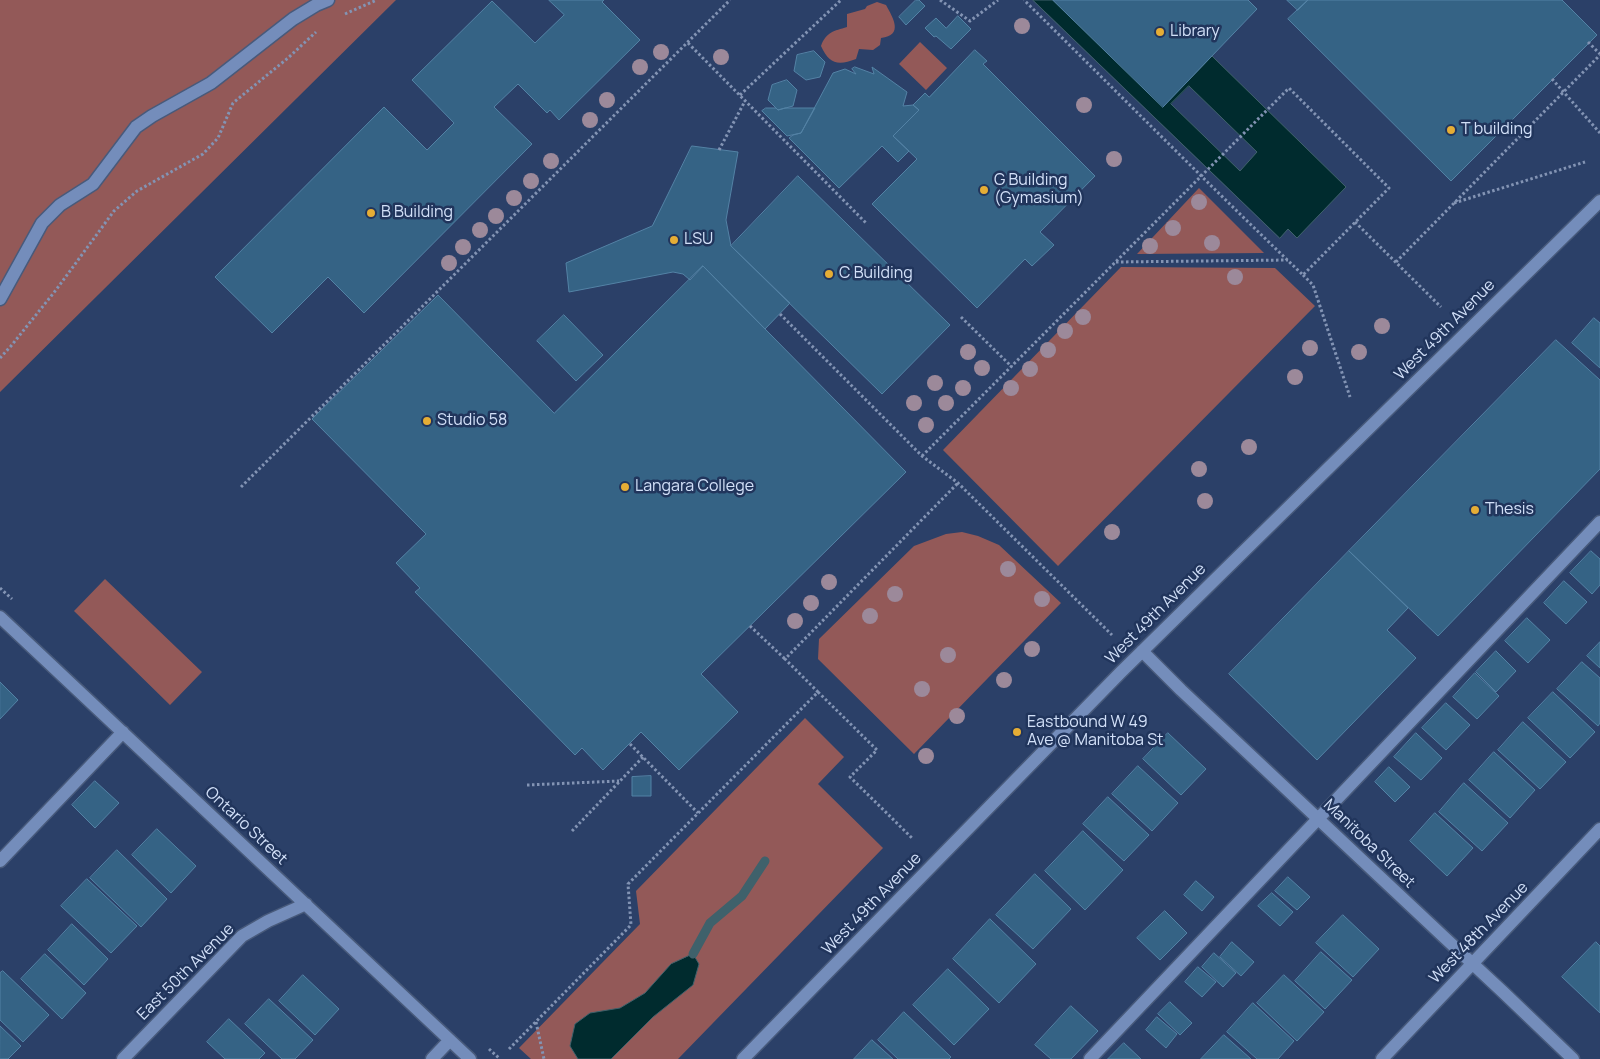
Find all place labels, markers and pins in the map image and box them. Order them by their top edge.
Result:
place label: Library [1170,22,1220,42]
marker: Library [1154,26,1166,38]
place label: T building [1461,120,1532,140]
marker: T building [1445,124,1457,136]
place label: G Building (Gymasium) [994,171,1084,209]
marker: G Building (Gymasium) [978,184,990,196]
place label: B Building [381,203,453,223]
marker: B Building [365,207,377,219]
place label: LSU [684,230,713,250]
marker: LSU [668,234,680,246]
place label: C Building [839,264,913,284]
marker: C Building [823,268,835,280]
place label: Studio 58 [437,411,507,431]
marker: Studio 58 [421,415,433,427]
place label: Langara College [635,477,754,497]
marker: Langara College [619,481,631,493]
place label: Thesis [1485,500,1534,520]
marker: Thesis [1469,504,1481,516]
place label: Eastbound W 49 Ave @ Manitoba St [1027,713,1163,751]
marker: Eastbound W 49 Ave @ Manitoba St [1011,726,1023,738]

